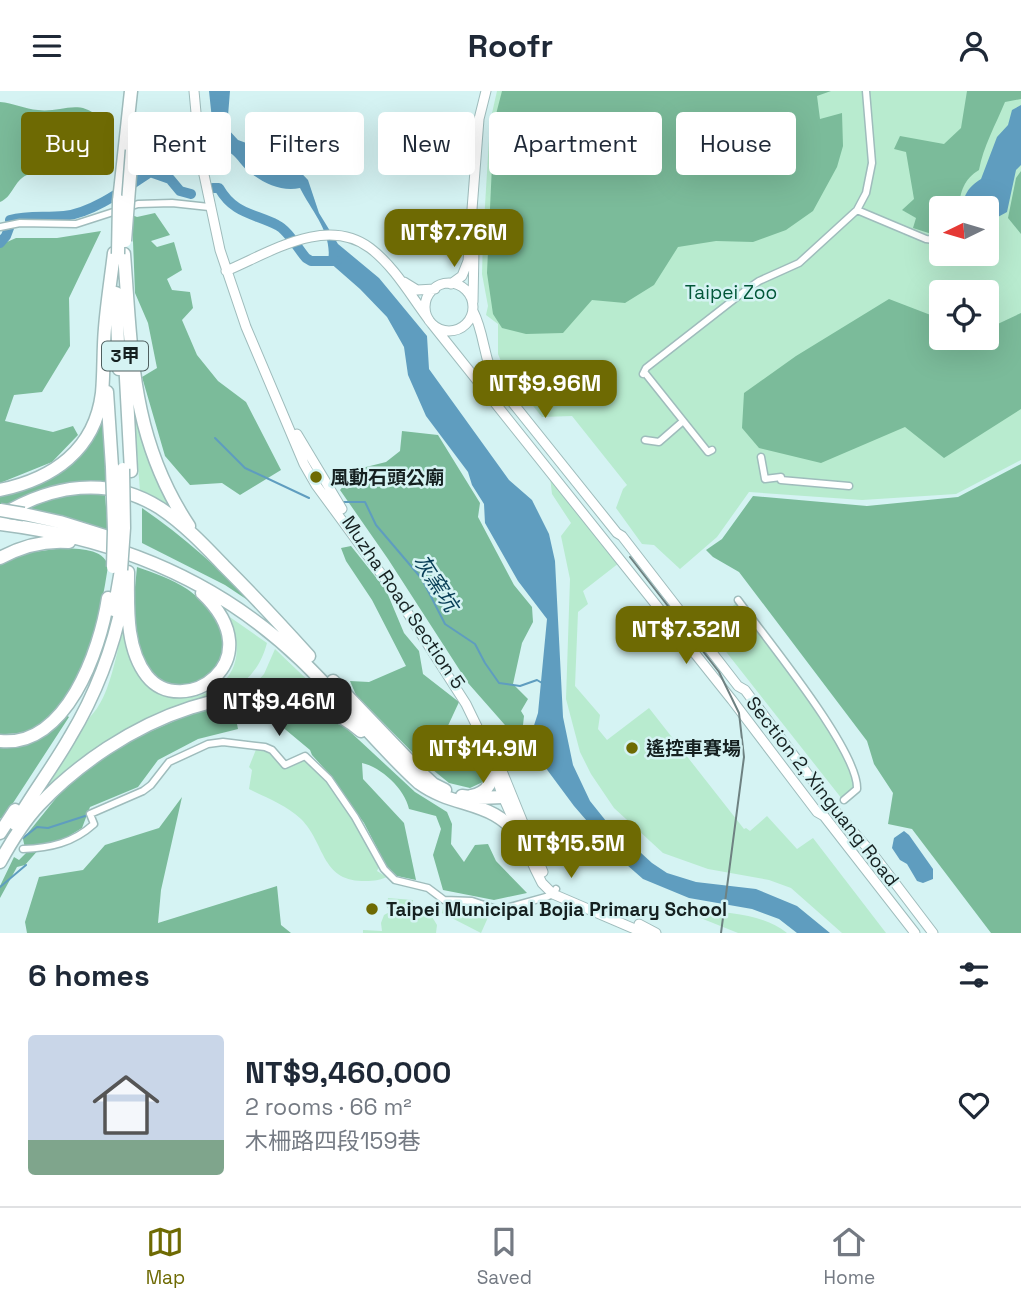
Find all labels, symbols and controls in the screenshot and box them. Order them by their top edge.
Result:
text: Roofr [468,26,553,66]
icon: menu [28,27,66,65]
icon: person [955,27,993,65]
chip: Buy [21,112,114,175]
chip: Rent [128,112,231,175]
chip: Filters [245,112,364,175]
chip: New [378,112,475,175]
chip: Apartment [489,112,662,175]
chip: House [676,112,796,175]
north arrow [929,196,999,266]
map controls [929,196,999,350]
pin: NT$7.76M [382,209,526,269]
text: NT$7.76M [400,217,508,247]
park label: Taipei Zoo [685,280,777,305]
button: locate [929,280,999,350]
road number: 3甲 [102,341,148,370]
pin: NT$9.96M [473,361,617,420]
text: NT$9.96M [489,368,601,398]
place label: 風動石頭公廟 [330,465,444,490]
marker: 風動石頭公廟 [308,469,324,485]
street label: Muzha Road Section 5 [336,511,471,694]
water label: 灰窯坑 [408,549,467,619]
pin: NT$7.32M [614,607,758,666]
text: NT$7.32M [632,614,740,644]
pin: NT$9.46M [207,679,351,738]
text: NT$9.46M [223,686,335,716]
street label: Section 2, Xinguang Road [741,691,905,891]
pin: NT$14.9M [411,725,555,785]
text: NT$14.9M [428,733,538,763]
place label: 遙控車賽場 [646,736,741,761]
marker: 遙控車賽場 [624,740,640,756]
pin: NT$15.5M [499,821,643,880]
text: NT$15.5M [517,828,625,858]
place label: Taipei Municipal Bojia Primary School [386,897,727,922]
marker: Taipei Municipal Bojia Primary School [364,901,380,917]
text: 6 homes [28,956,150,995]
icon: filters [955,956,993,994]
text: NT$9,460,000 [245,1053,451,1092]
icon: home [84,1063,168,1147]
icon: heart [955,1086,993,1124]
text: 2 rooms · 66 m² [245,1092,412,1122]
text: 木柵路四段159巷 [245,1126,420,1156]
tab: Map [146,1223,185,1290]
tab: Saved [477,1223,532,1290]
tab: Home [823,1223,875,1290]

